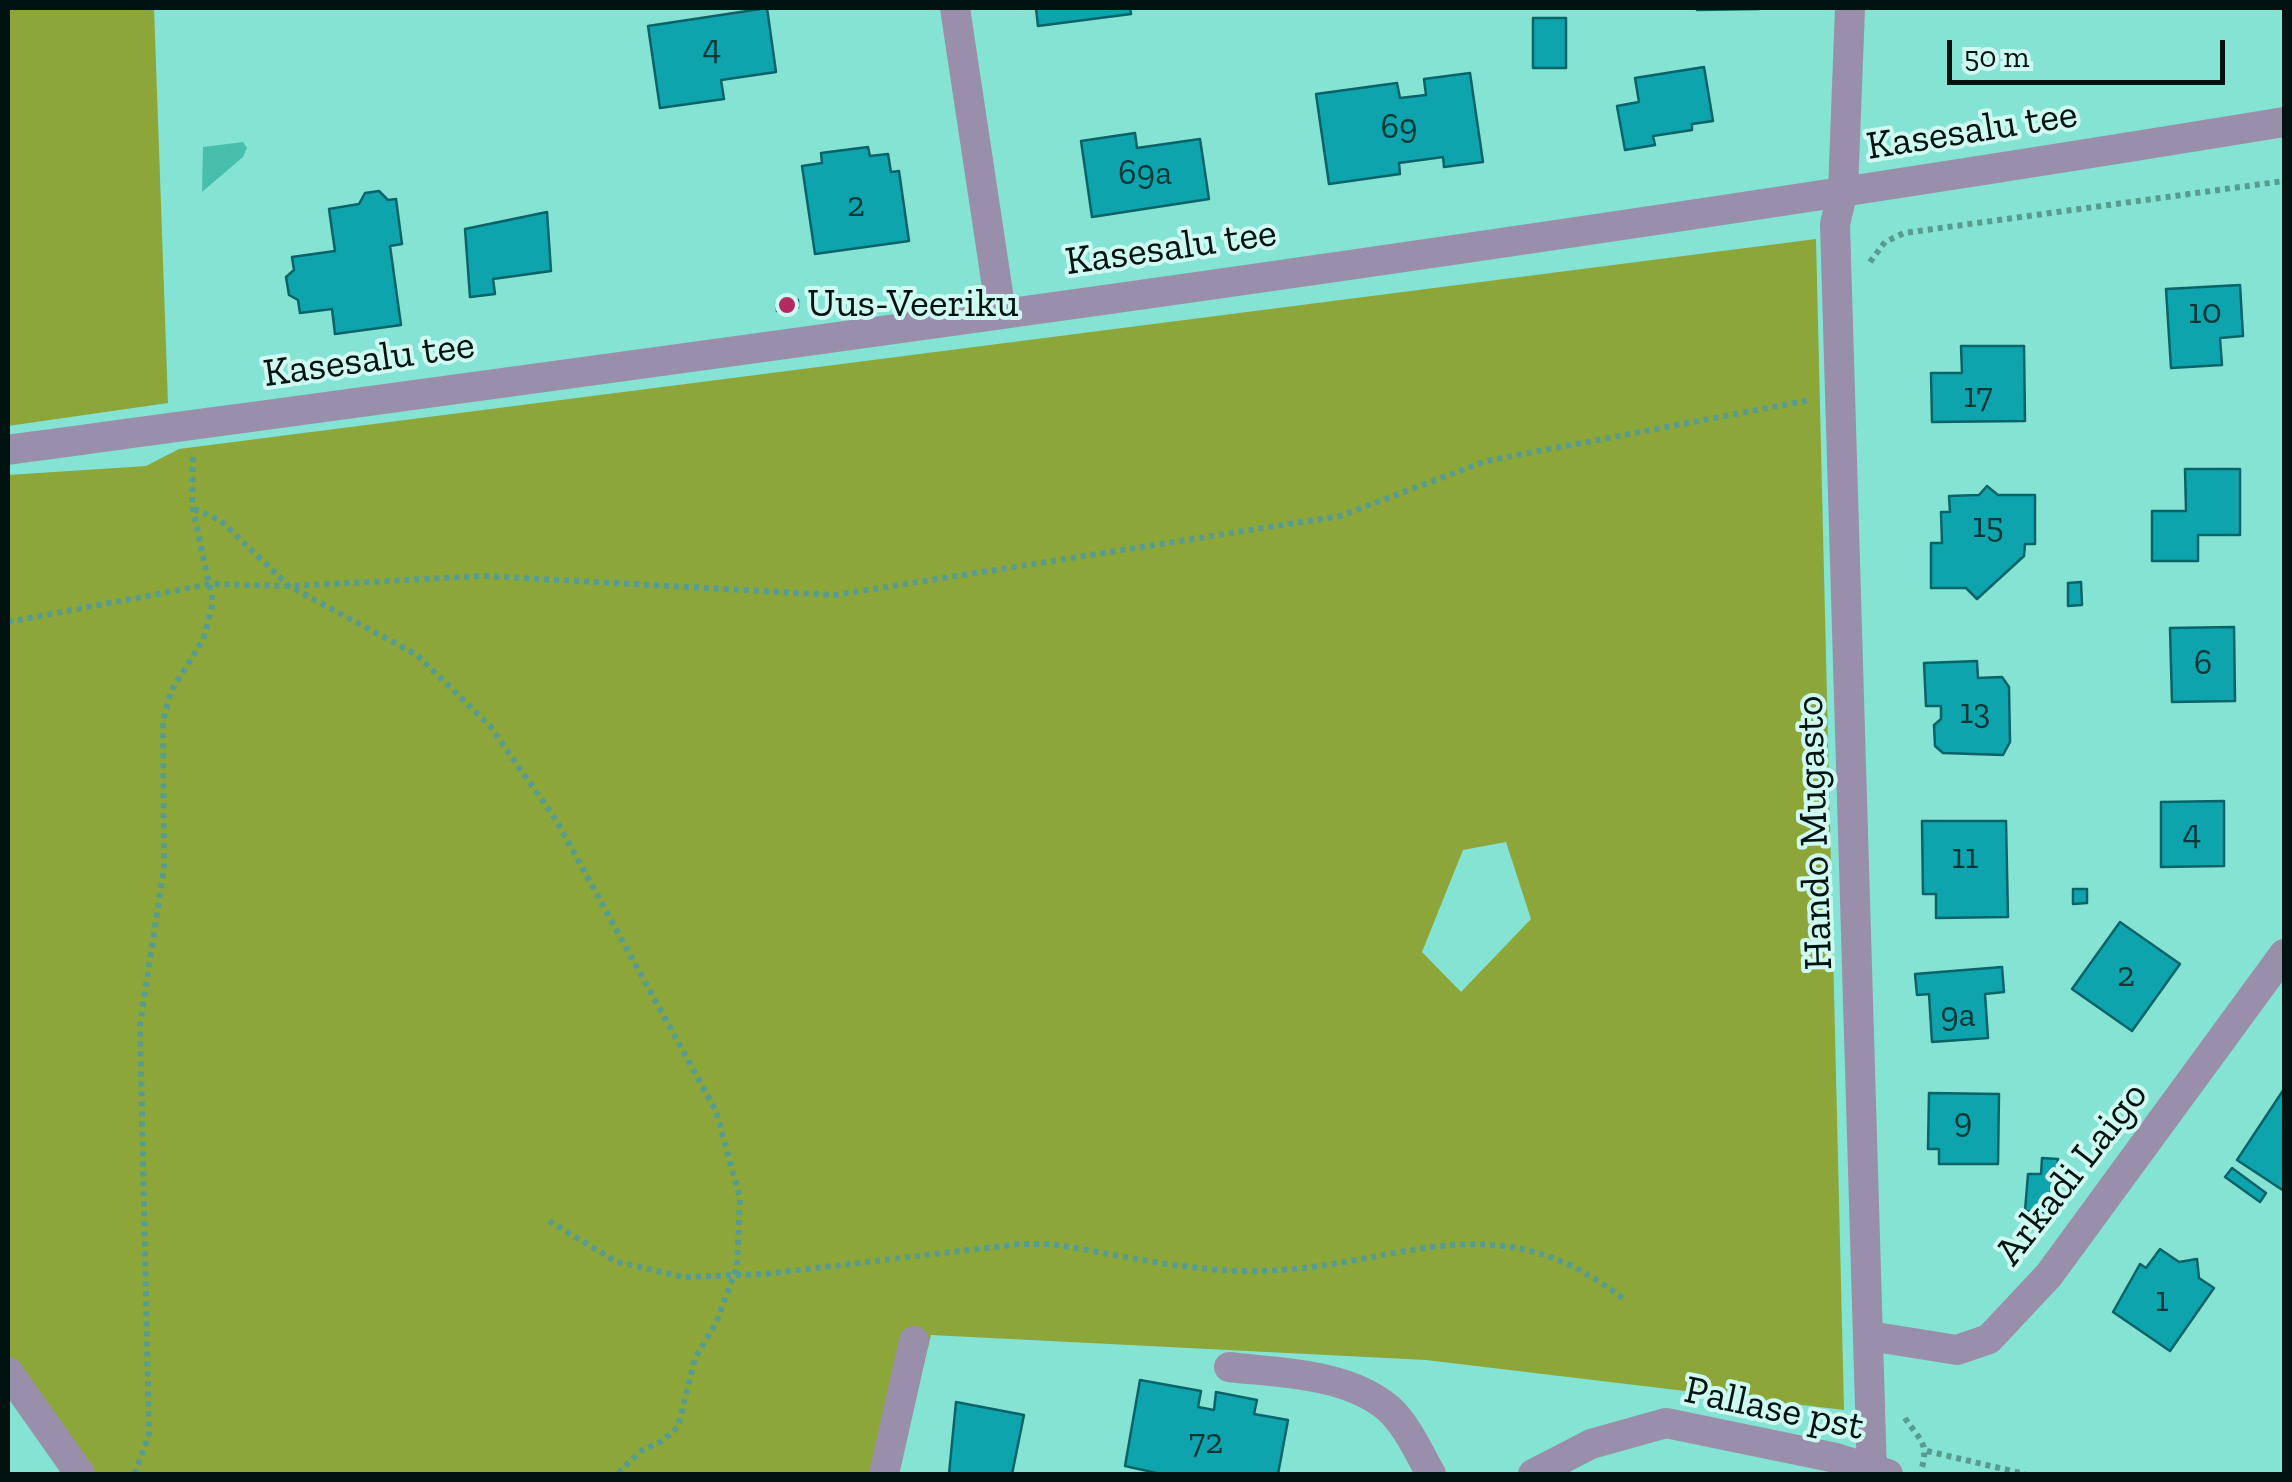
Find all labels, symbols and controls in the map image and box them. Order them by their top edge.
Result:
scale bar [1952,20,2230,82]
house number: 4 [703,28,721,70]
text: 50 m [1964,39,2029,75]
street label: Kasesalu tee [1863,91,2081,171]
house number: 69 [1380,107,1418,149]
house number: 69a [1118,153,1172,195]
house number: 2 [847,185,865,227]
street label: Kasesalu tee [1062,209,1280,287]
place label: Uus-Veeriku [807,281,1019,329]
house number: 10 [2188,292,2222,334]
marker: Uus-Veeriku [776,294,798,316]
street label: Kasesalu tee [260,321,478,399]
house number: 17 [1963,376,1993,418]
house number: 15 [1972,506,2004,548]
house number: 6 [2194,643,2212,685]
house number: 13 [1960,692,1990,734]
street label: Hando Mugasto [1786,695,1844,971]
house number: 4 [2183,813,2201,855]
house number: 11 [1952,837,1978,879]
house number: 2 [2117,955,2135,997]
house number: 9a [1940,995,1976,1037]
street label: Arkadi Laigo [1985,1073,2159,1275]
house number: 9 [1954,1101,1972,1143]
house number: 1 [2155,1280,2169,1322]
street label: Pallase pst [1680,1367,1868,1451]
house number: 72 [1189,1422,1223,1464]

